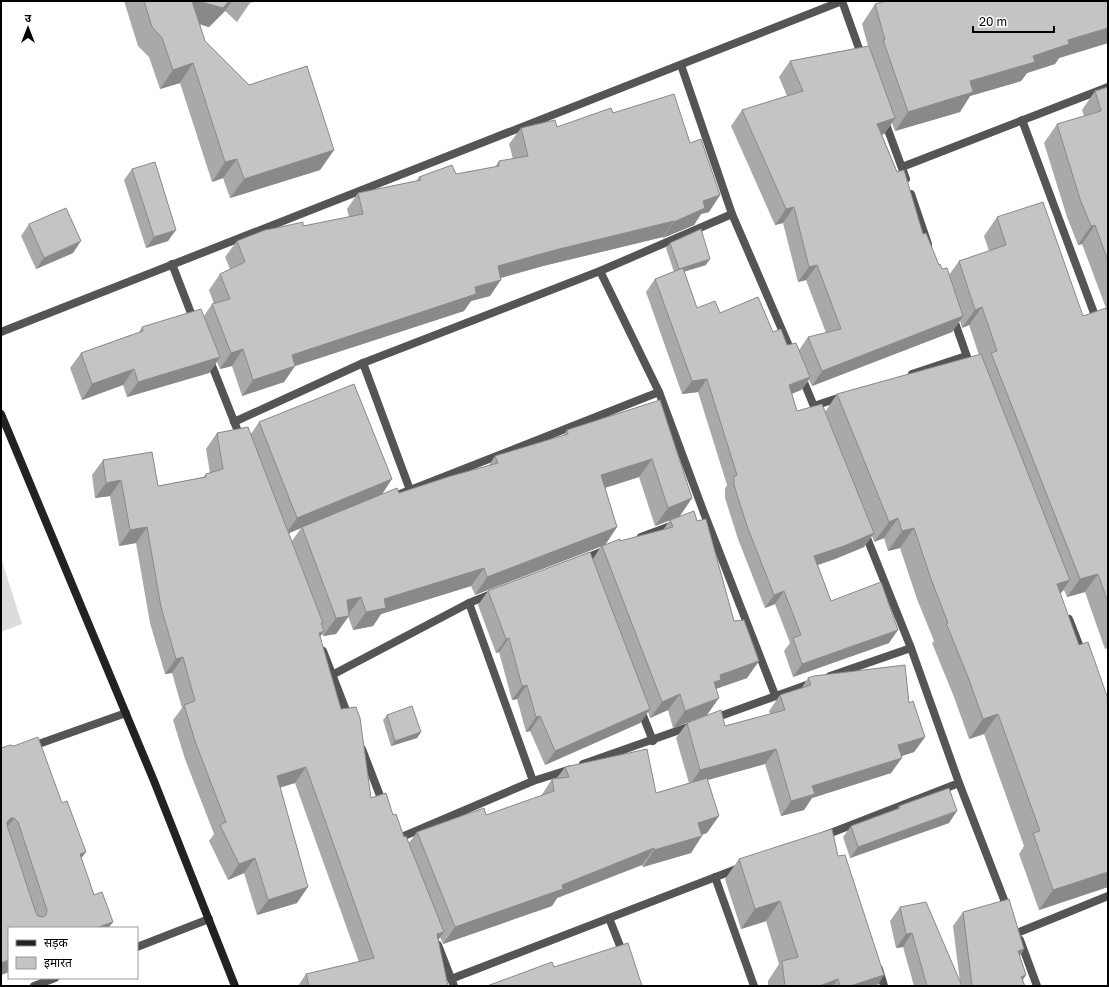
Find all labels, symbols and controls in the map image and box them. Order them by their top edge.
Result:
north arrow [8,8,48,48]
scale bar [973,8,1054,34]
text: उ [25,11,32,24]
text: 20 m [979,14,1007,29]
legend [8,927,138,979]
text: सड़क [44,935,69,950]
text: इमारत [44,955,73,970]

